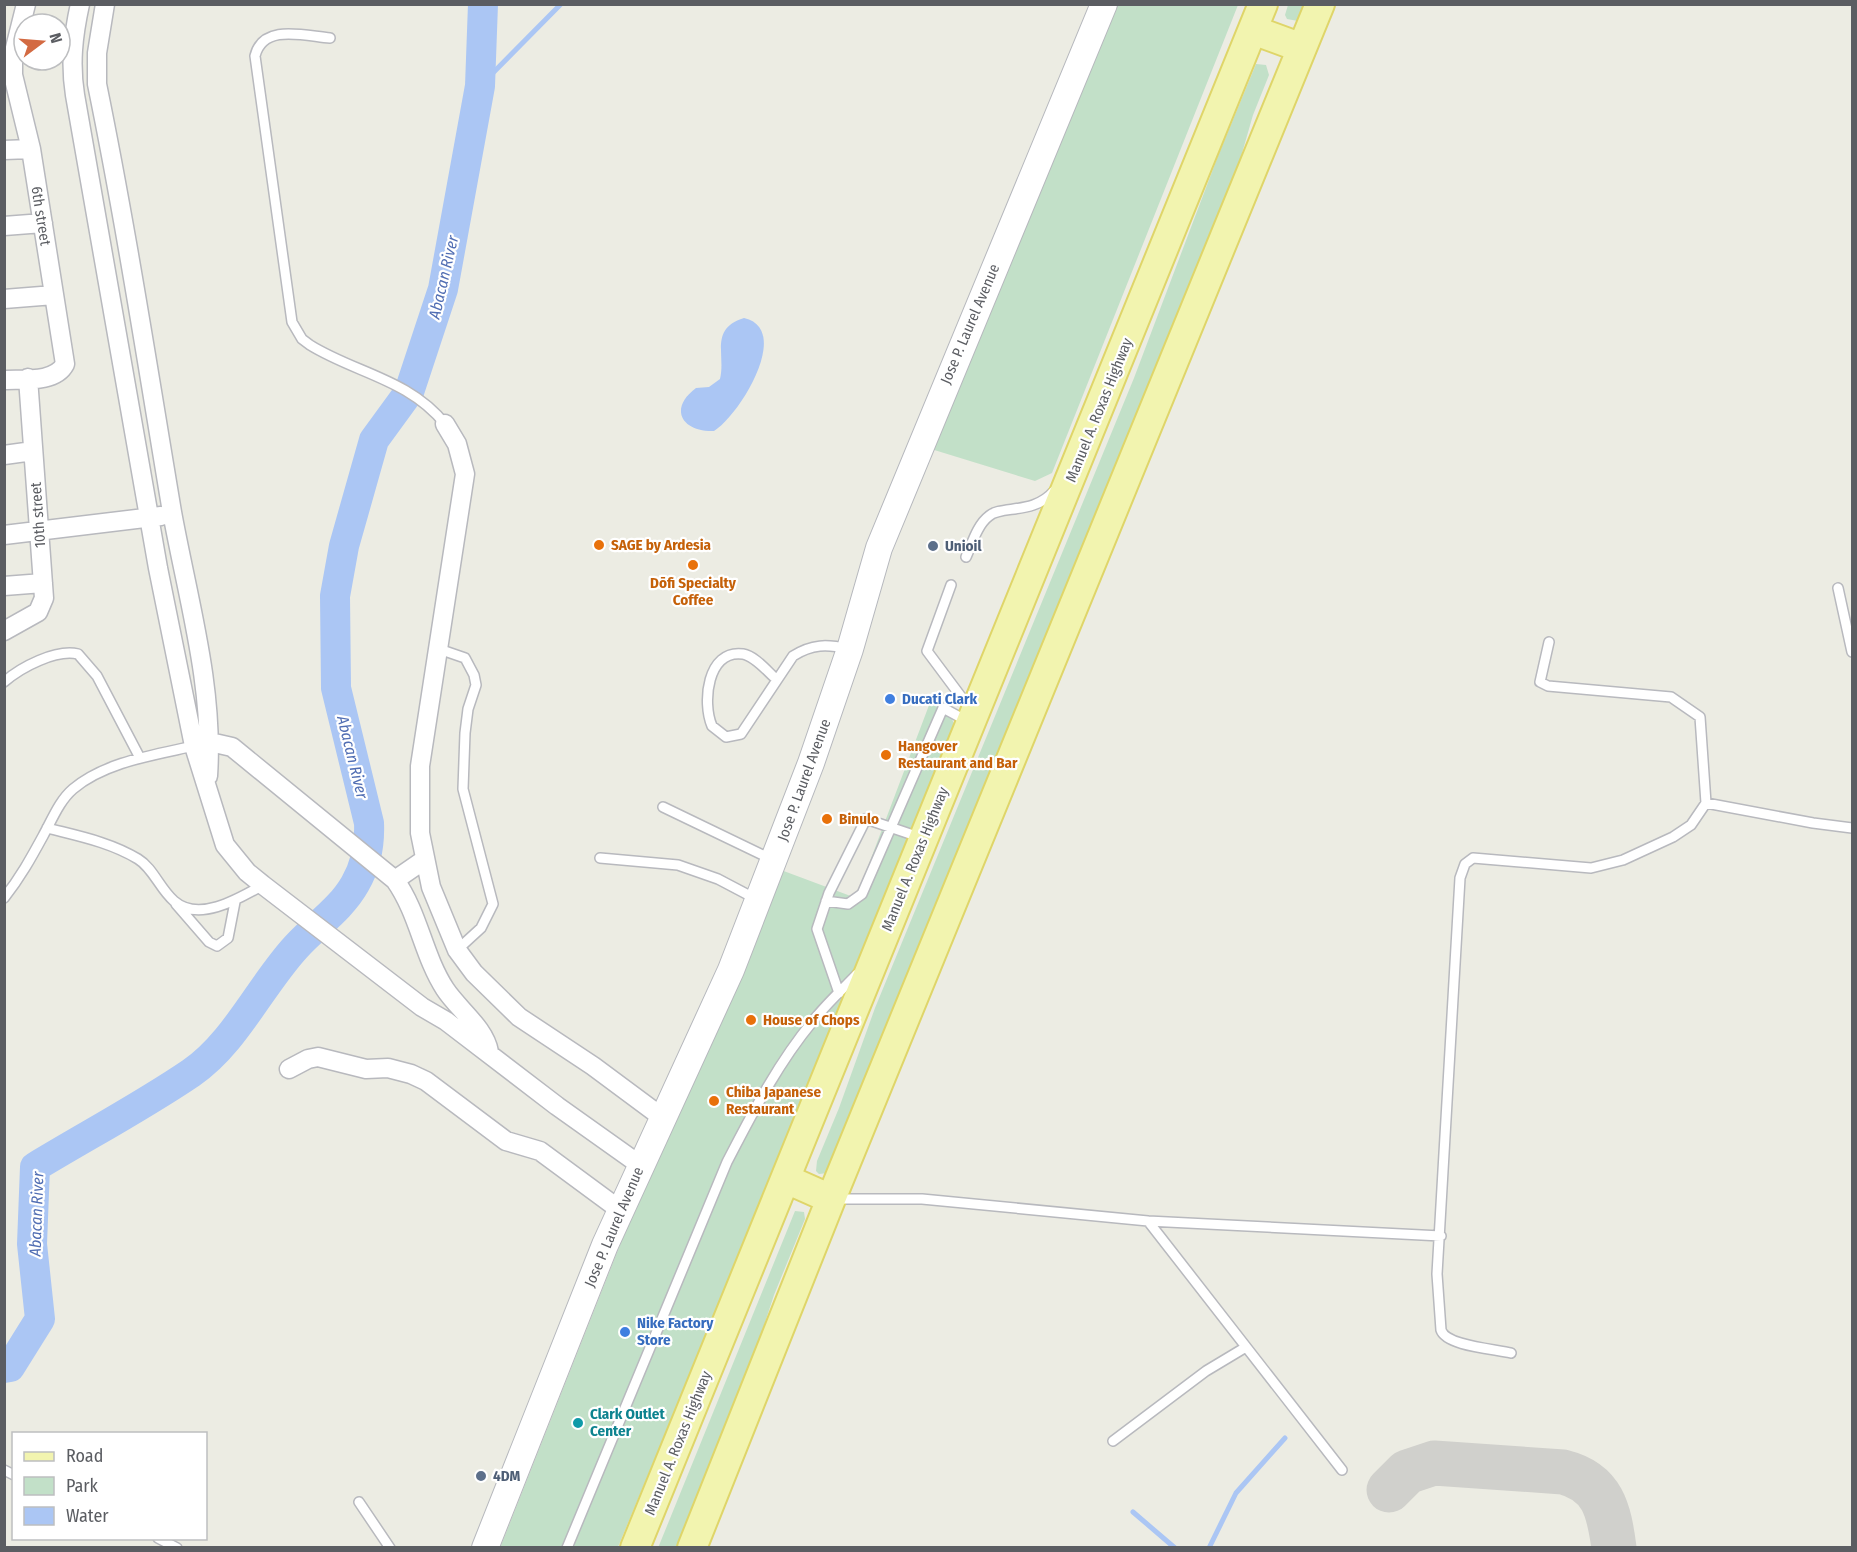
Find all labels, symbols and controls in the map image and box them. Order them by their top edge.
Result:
north arrow [12,12,72,72]
text: N [45,31,66,45]
street label: 6th street [27,185,55,247]
water label: Abacan River [424,233,462,322]
street label: Jose P. Laurel Avenue [937,261,1003,387]
street label: Manuel A. Roxas Highway [1062,335,1136,485]
street label: 10th street [27,481,49,548]
place label: SAGE by Ardesia [611,536,712,554]
place label: Unioil [945,537,982,555]
marker: SAGE by Ardesia [592,538,606,552]
marker: Unioil [926,539,940,553]
marker: Dōfi Specialty Coffee [686,558,700,572]
place label: Dōfi Specialty Coffee [650,574,737,609]
place label: Ducati Clark [902,690,978,708]
marker: Ducati Clark [883,692,897,706]
water label: Abacan River [333,713,372,801]
street label: Jose P. Laurel Avenue [774,716,834,844]
place label: Hangover Restaurant and Bar [898,737,1018,772]
marker: Hangover Restaurant and Bar [879,748,893,762]
street label: Manuel A. Roxas Highway [878,784,952,934]
place label: Binulo [839,810,879,828]
marker: Binulo [820,812,834,826]
place label: House of Chops [763,1011,860,1029]
marker: House of Chops [744,1013,758,1027]
place label: Chiba Japanese Restaurant [726,1083,821,1118]
marker: Chiba Japanese Restaurant [707,1094,721,1108]
street label: Jose P. Laurel Avenue [581,1164,647,1290]
water label: Abacan River [25,1171,47,1258]
place label: Nike Factory Store [637,1314,714,1349]
marker: Nike Factory Store [618,1325,632,1339]
street label: Manuel A. Roxas Highway [641,1368,715,1518]
place label: Clark Outlet Center [590,1405,665,1440]
marker: Clark Outlet Center [571,1416,585,1430]
legend [12,1432,207,1540]
text: Road [66,1445,103,1467]
place label: 4DM [493,1467,521,1485]
marker: 4DM [474,1469,488,1483]
text: Park [66,1475,99,1497]
text: Water [66,1505,109,1527]

